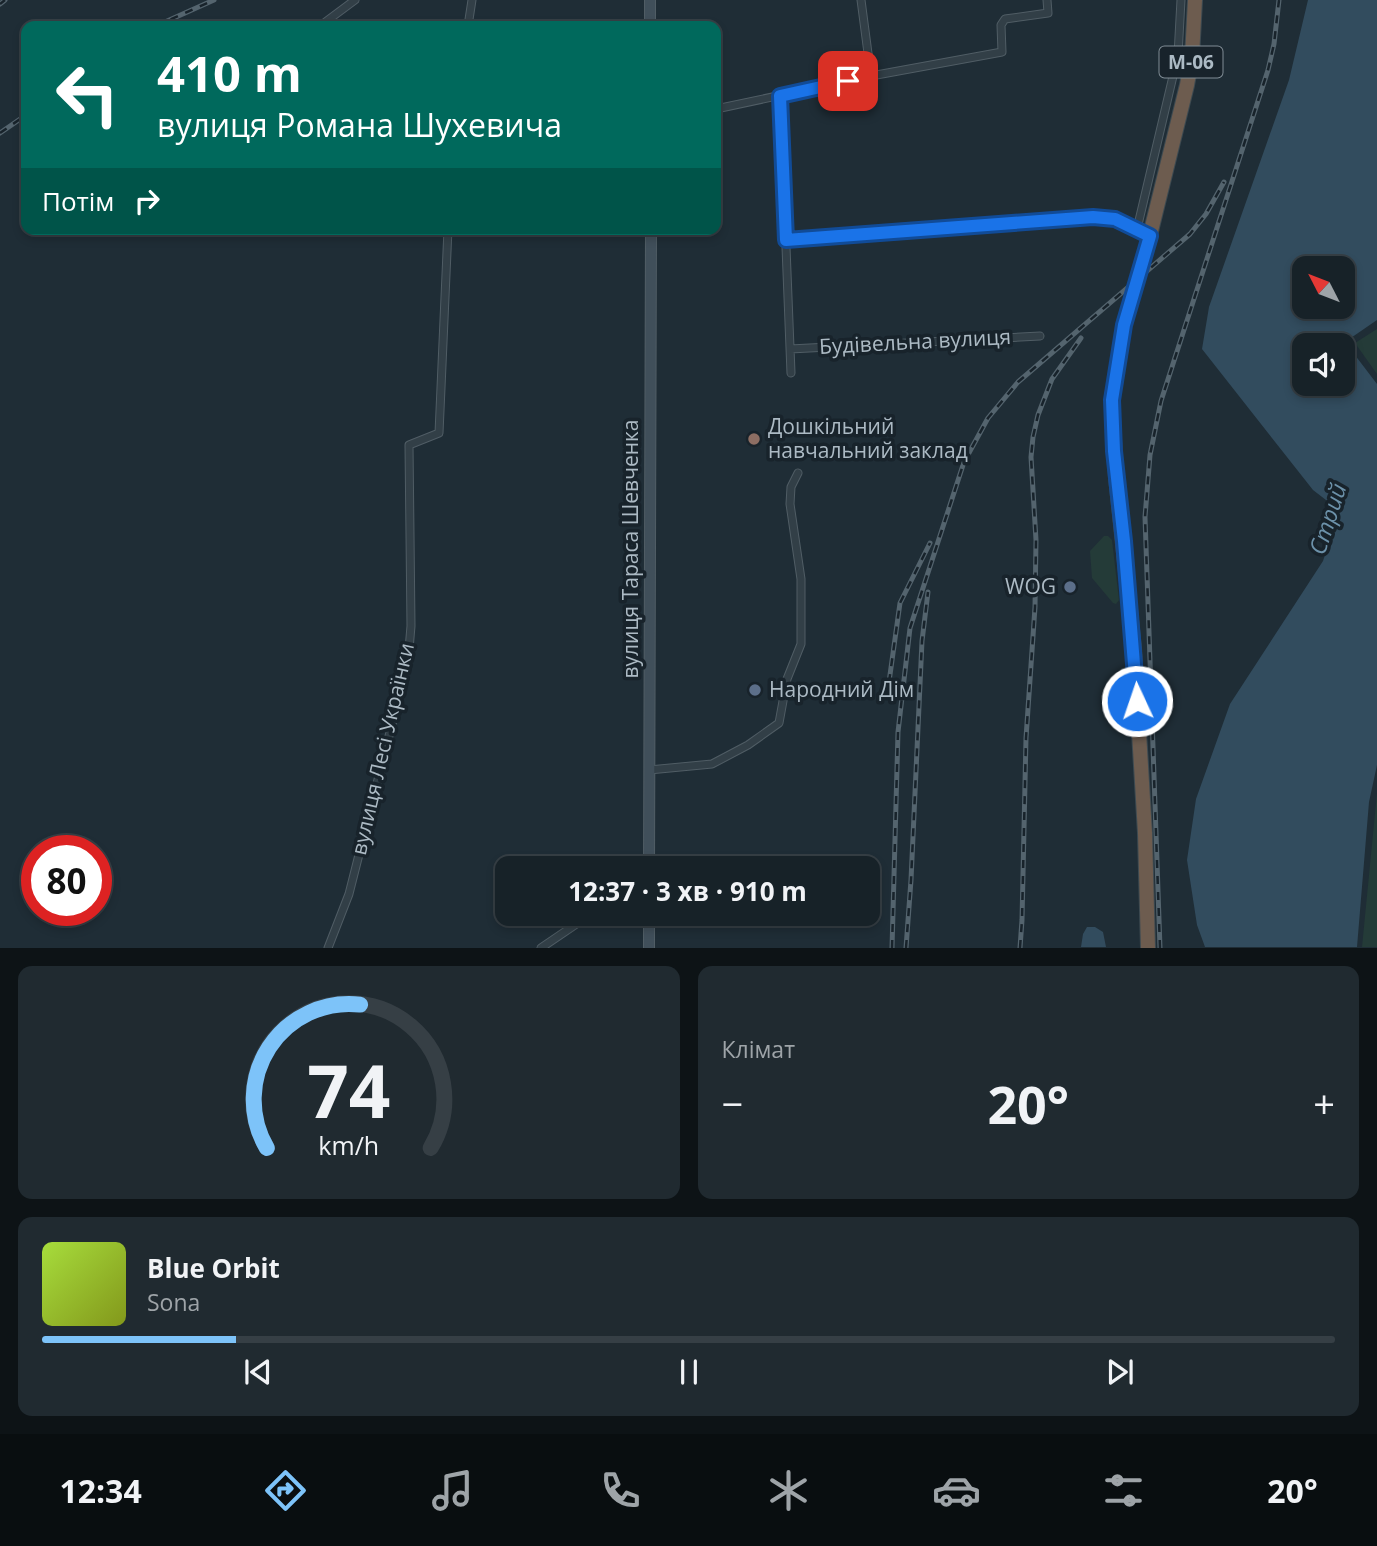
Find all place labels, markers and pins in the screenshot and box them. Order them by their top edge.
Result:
pin [818,51,878,111]
place label: Дошкільний навчальний заклад [768,412,968,464]
marker: Дошкільний навчальний заклад [746,431,762,447]
place label: WOG [1005,572,1056,600]
marker: WOG [1062,579,1078,595]
place label: Народний Дім [769,675,914,703]
marker: Народний Дім [747,682,763,698]

